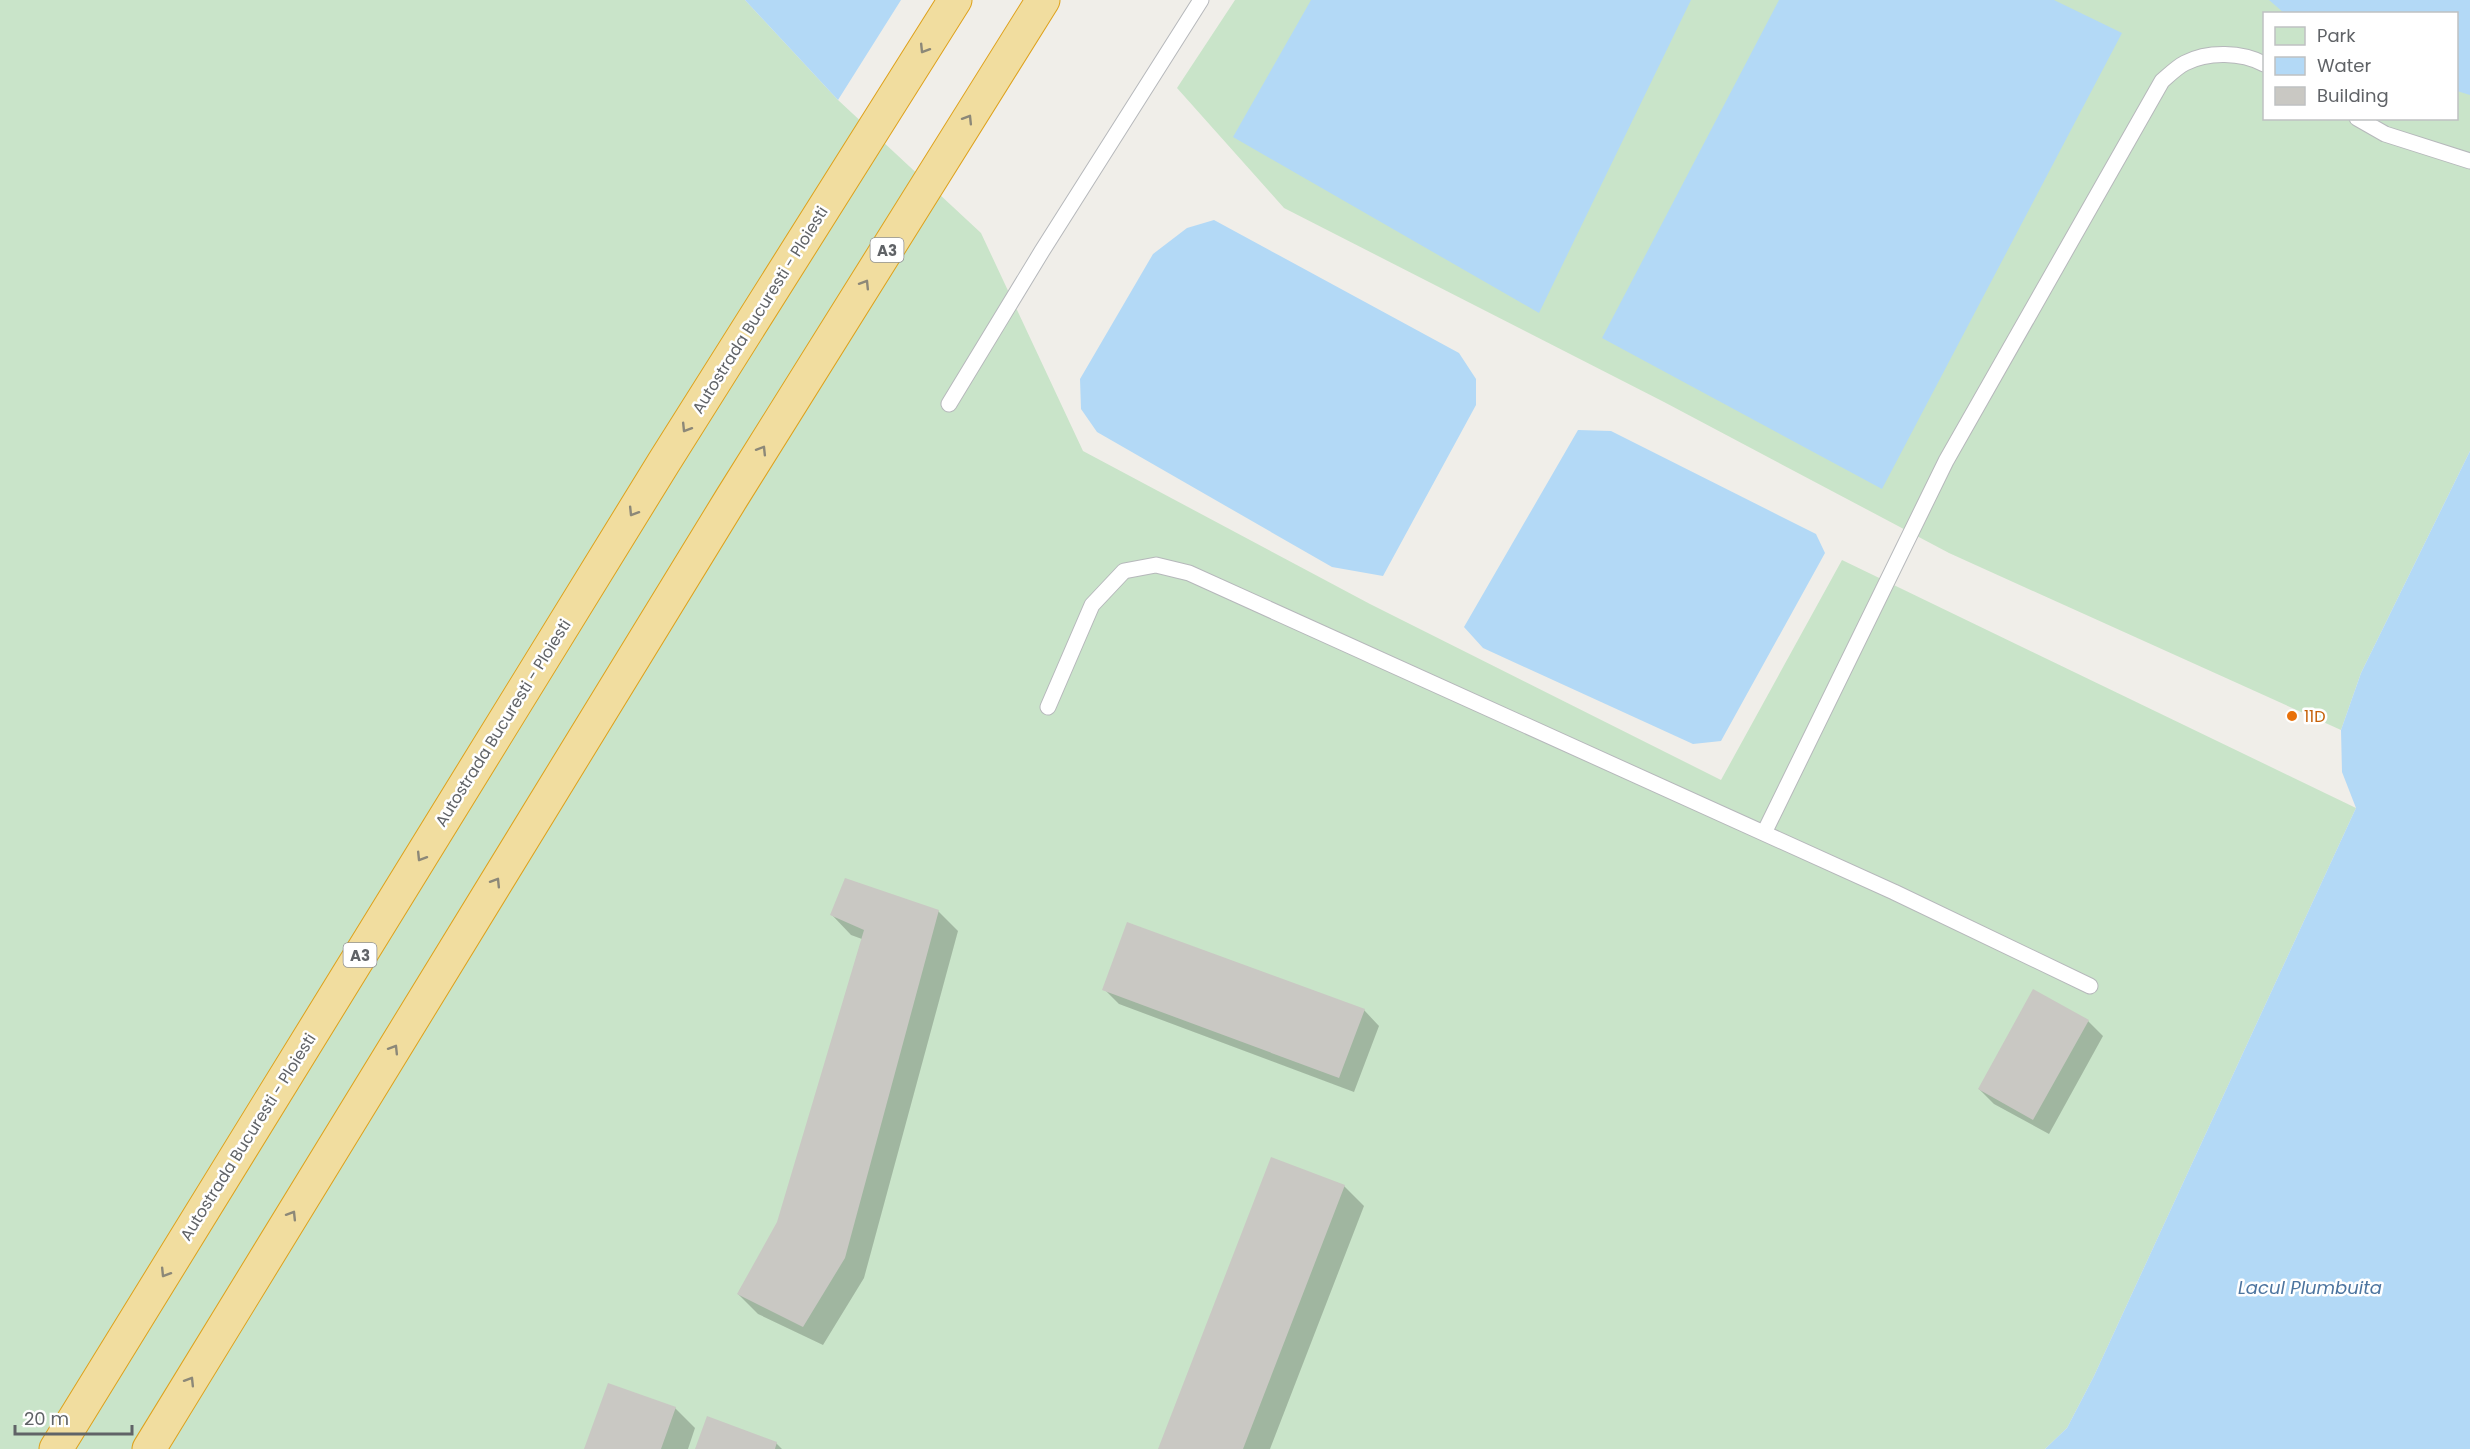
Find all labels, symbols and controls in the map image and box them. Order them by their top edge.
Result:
legend [2263,12,2458,120]
text: Park [2317,23,2356,48]
one-way arrow [920,43,931,54]
text: Water [2317,53,2371,78]
text: Building [2317,83,2389,108]
one-way arrow [961,115,973,125]
street label: Autostrada Bucuresti - Ploiesti [686,202,834,418]
road number: A3 [870,238,904,262]
one-way arrow [858,280,870,290]
one-way arrow [681,422,693,432]
one-way arrow [754,446,766,456]
one-way arrow [629,506,641,516]
street label: Autostrada Bucuresti - Ploiesti [429,615,577,831]
place label: 11D [2304,705,2326,728]
marker: 11D [2285,709,2299,723]
one-way arrow [418,850,429,861]
one-way arrow [489,878,500,889]
road number: A3 [344,943,376,967]
street label: Autostrada Bucuresti - Ploiesti [174,1029,322,1245]
one-way arrow [387,1045,399,1055]
one-way arrow [285,1211,297,1221]
one-way arrow [160,1267,172,1277]
water label: Lacul Plumbuita [2238,1275,2382,1300]
one-way arrow [183,1377,195,1387]
scale bar [15,1398,132,1436]
text: 20 m [24,1406,69,1431]

